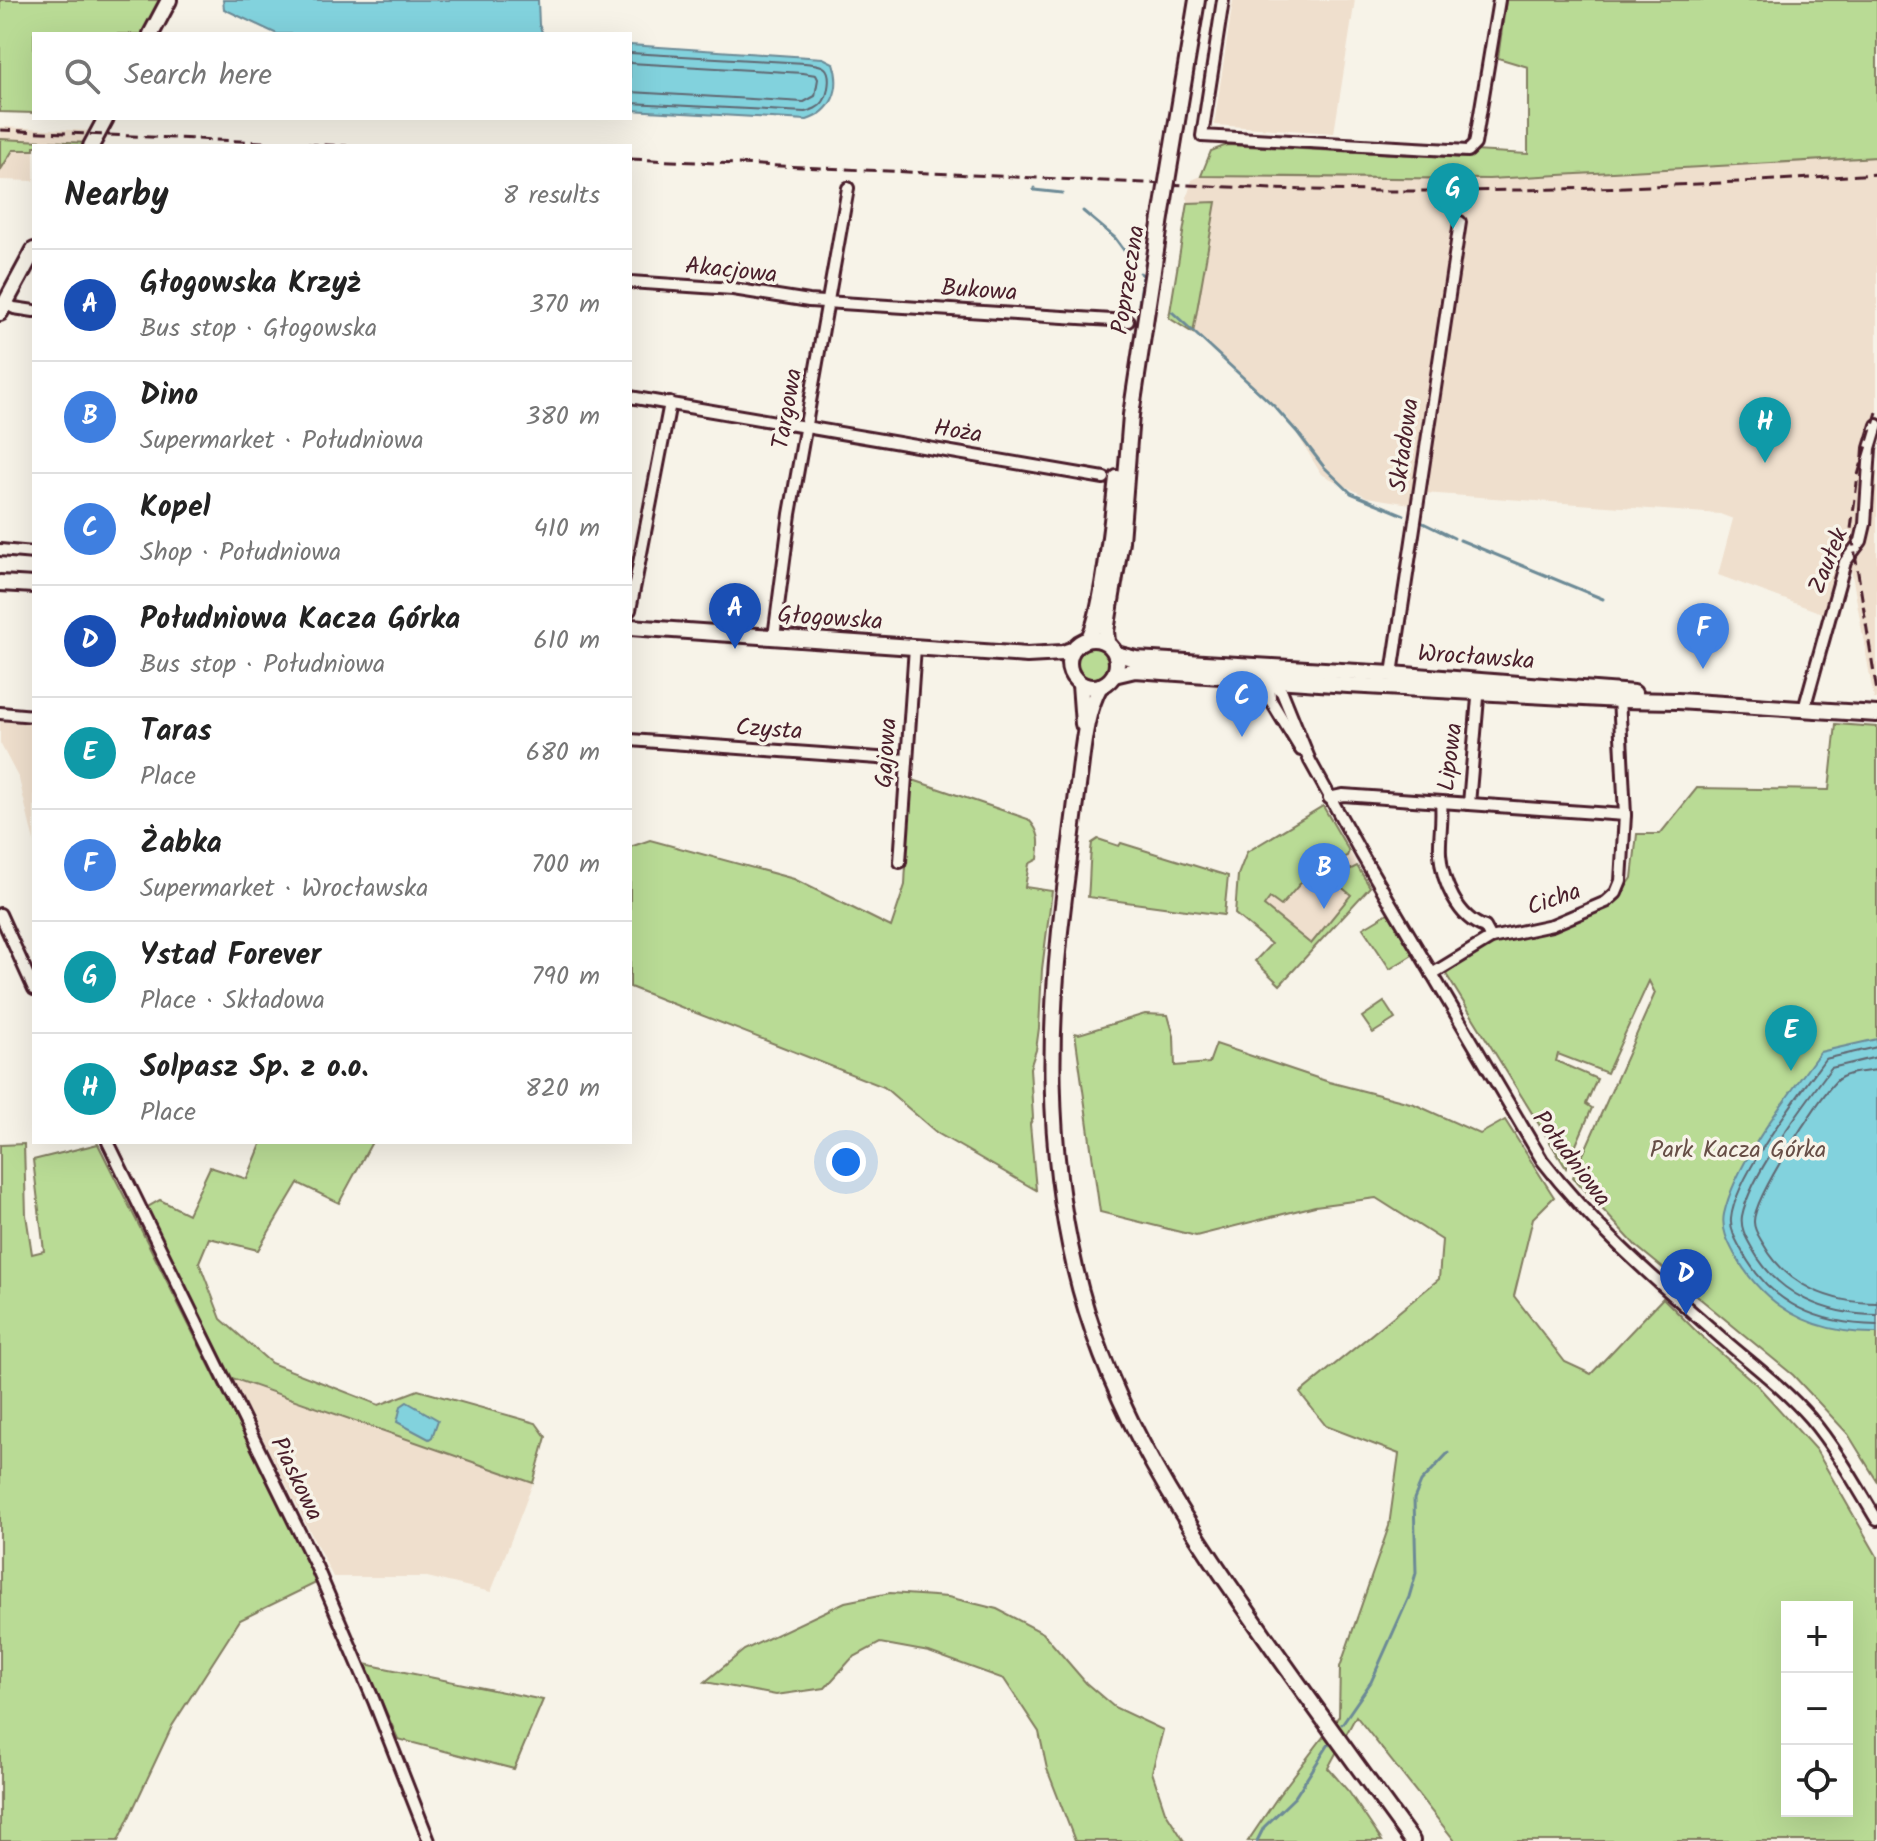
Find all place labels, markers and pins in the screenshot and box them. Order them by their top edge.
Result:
pin: G [1427,163,1479,229]
pin: H [1739,397,1791,463]
pin: A [709,583,761,649]
pin: F [1677,603,1729,669]
pin: C [1216,671,1268,737]
pin: B [1298,843,1350,909]
pin: E [1765,1005,1817,1071]
pin: D [1660,1249,1712,1315]

